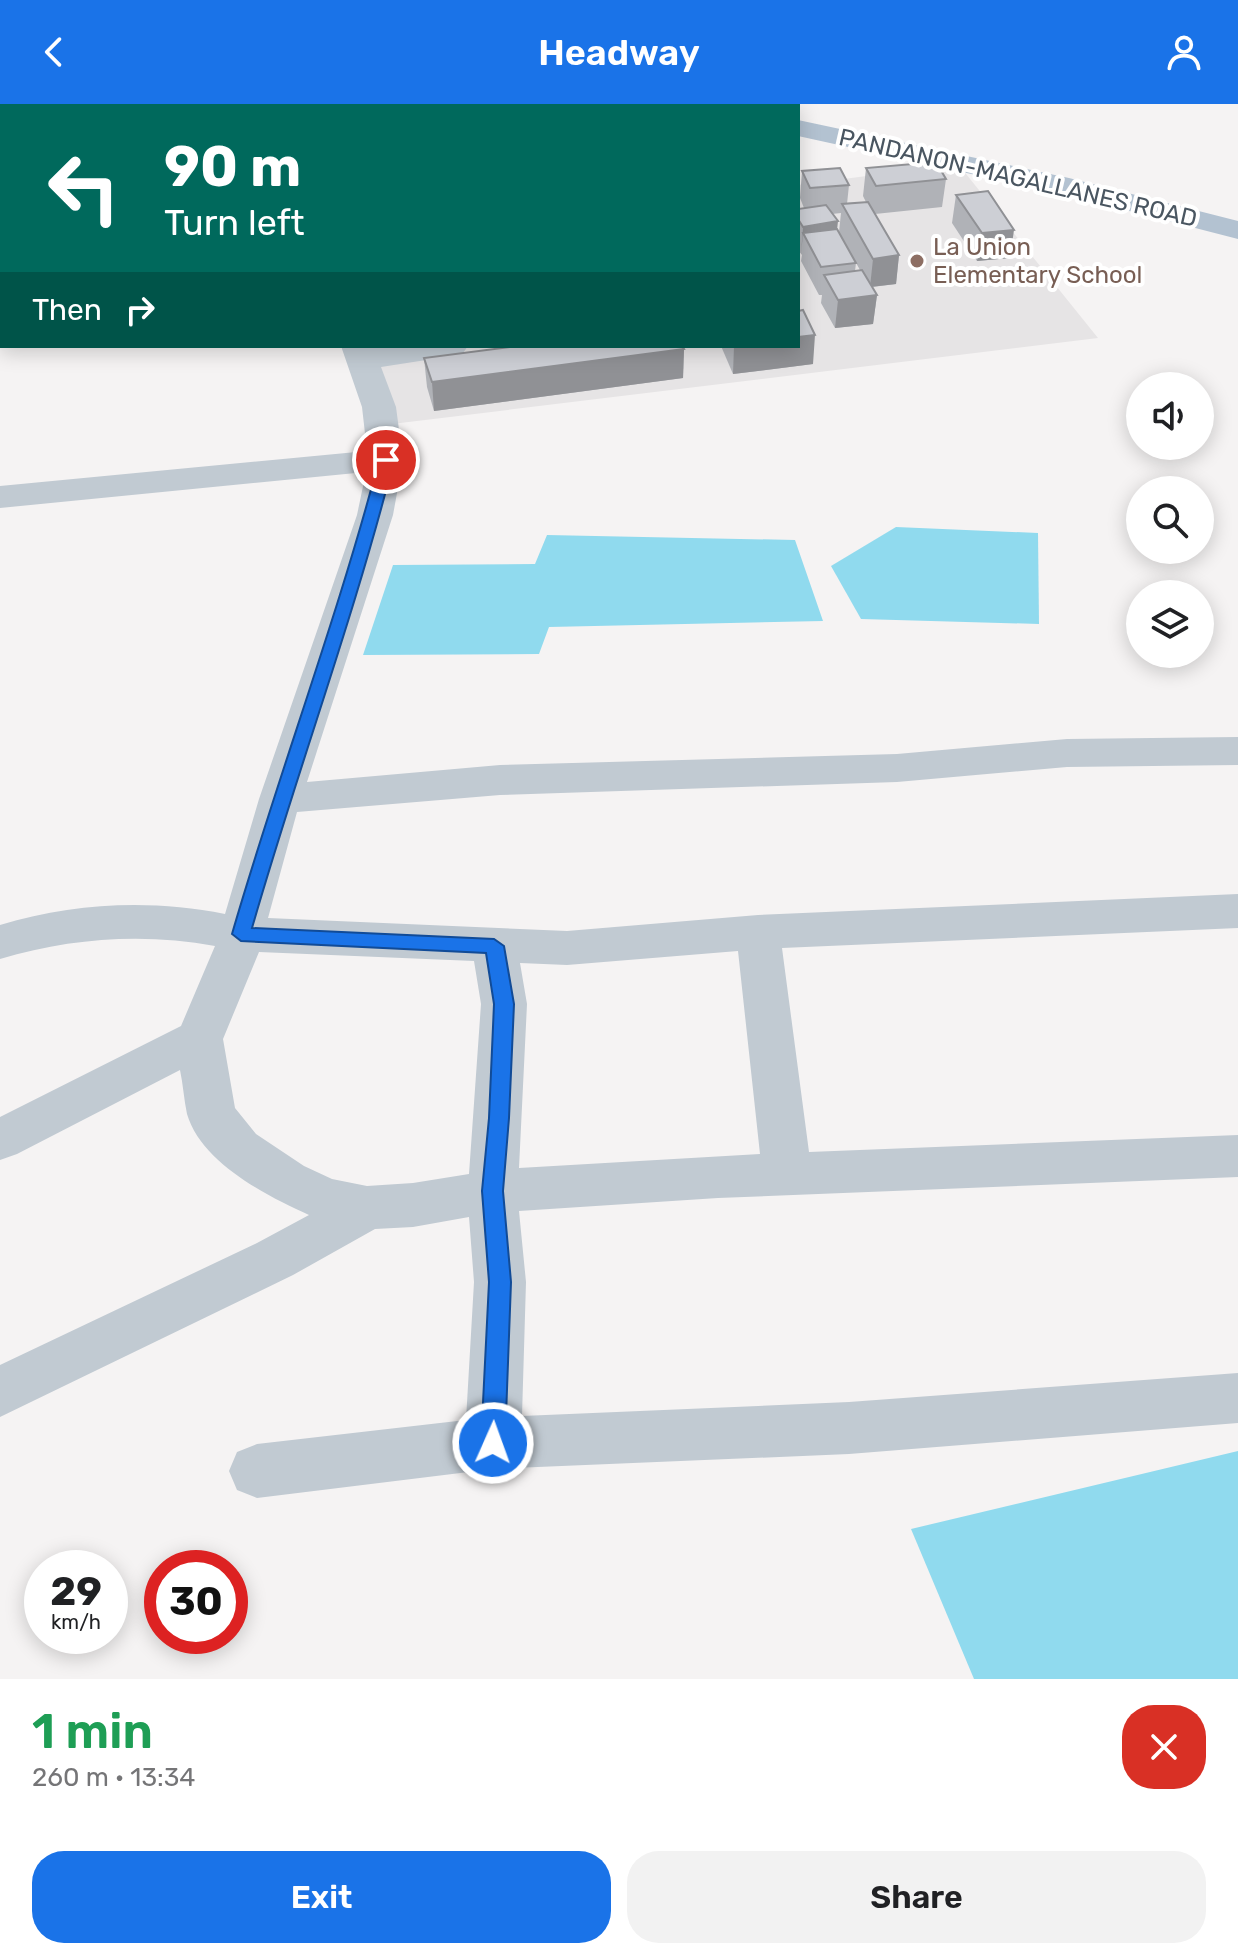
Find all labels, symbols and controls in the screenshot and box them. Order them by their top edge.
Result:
icon: back [32,30,76,74]
icon: person [1162,30,1206,74]
text: Headway [538,31,700,74]
street label: PANDANON-MAGALLANES ROAD [836,123,1200,233]
text: 90 m [164,134,301,200]
icon: left [32,136,136,240]
text: Turn left [164,201,305,244]
place label: La Union Elementary School [933,233,1142,289]
marker: La Union Elementary School [908,252,926,270]
icon: right [118,288,162,332]
text: Then [32,292,102,328]
map controls [1126,372,1214,668]
button: sound [1126,372,1214,460]
pin [352,426,420,494]
icon: arrive [364,438,408,482]
button: search [1126,476,1214,564]
button: layers [1126,580,1214,668]
position arrow [451,1401,535,1485]
speed limit sign: 30 [144,1550,248,1654]
text: 29 [50,1568,102,1615]
text: km/h [51,1610,101,1634]
text: 1 min [32,1703,153,1760]
button: close [1122,1705,1206,1789]
text: 260 m · 13:34 [32,1762,195,1793]
button: Exit [32,1851,611,1943]
button: Share [627,1851,1206,1943]

